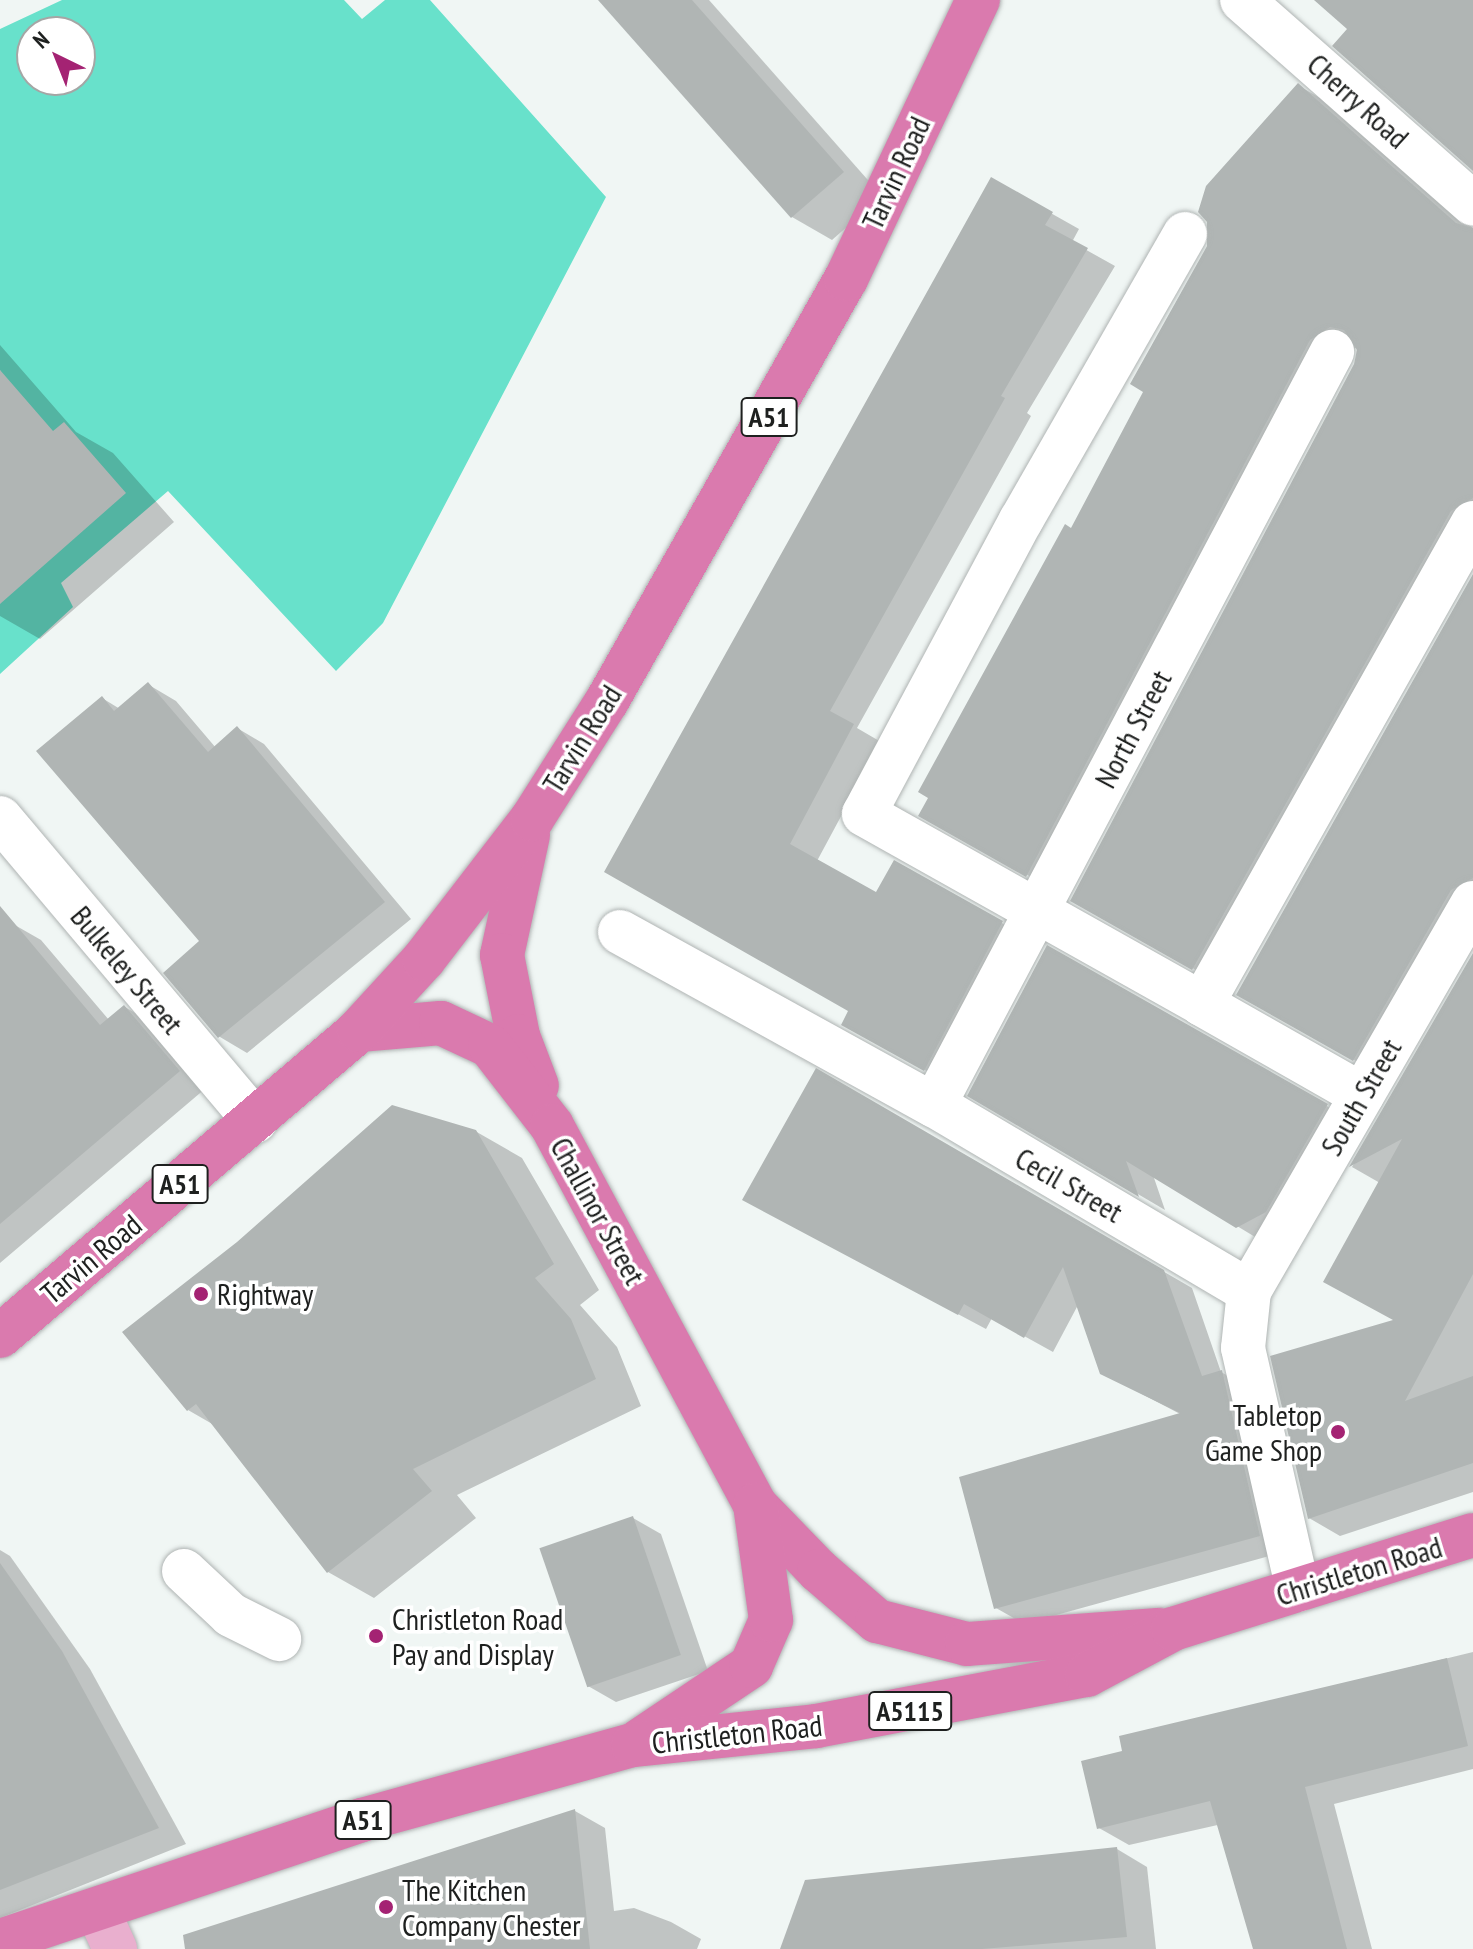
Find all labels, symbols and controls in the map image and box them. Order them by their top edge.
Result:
north arrow [16,16,96,96]
text: N [27,26,55,54]
street label: Cherry Road [1300,46,1416,156]
street label: Tarvin Road [854,111,938,235]
road number: A51 [739,393,799,441]
street label: North Street [1087,664,1179,794]
street label: Tarvin Road [535,679,629,799]
street label: Bulkeley Street [63,898,191,1042]
street label: South Street [1313,1032,1409,1162]
street label: Challinor Street [543,1131,653,1291]
street label: Cecil Street [1009,1140,1129,1230]
road number: A51 [150,1160,210,1208]
street label: Tarvin Road [33,1207,149,1311]
place label: Rightway [217,1276,313,1312]
marker: Rightway [192,1285,210,1303]
place label: Tabletop Game Shop [1205,1397,1322,1468]
marker: Tabletop Game Shop [1329,1423,1347,1441]
street label: Christleton Road [1272,1529,1446,1613]
place label: Christleton Road Pay and Display [392,1601,563,1672]
marker: Christleton Road Pay and Display [367,1627,385,1645]
road number: A5115 [868,1687,952,1735]
street label: Christleton Road [650,1707,824,1761]
road number: A51 [333,1796,393,1844]
place label: The Kitchen Company Chester [402,1872,581,1942]
marker: The Kitchen Company Chester [377,1898,395,1916]

